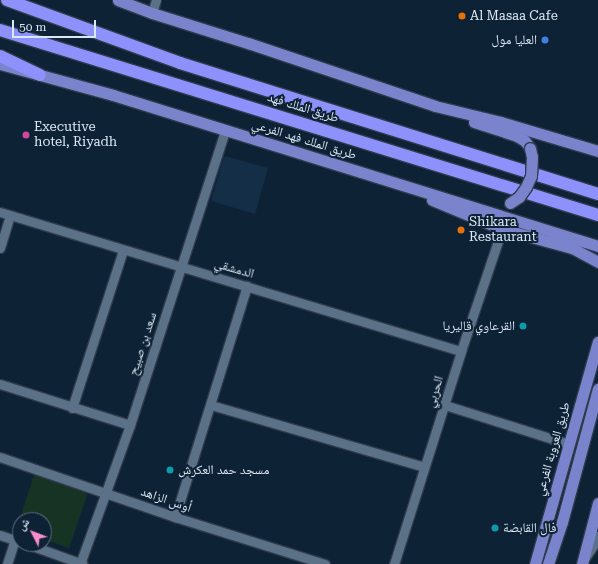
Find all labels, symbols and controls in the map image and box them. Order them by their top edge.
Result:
place label: Al Masaa Cafe [470,8,558,24]
marker: Al Masaa Cafe [457,11,467,21]
scale bar [14,12,98,38]
text: 50 m [19,20,46,34]
place label: العليا مول [492,32,537,48]
marker: العليا مول [540,35,550,45]
street label: طريق الملك فهد [265,90,341,126]
street label: طريق الملك فهد الفرعي [250,117,358,163]
place label: Executive hotel, Riyadh [34,120,117,151]
marker: Executive hotel, Riyadh [21,130,31,140]
place label: Shikara Restaurant [469,215,537,246]
marker: Shikara Restaurant [456,225,466,235]
street label: الدمشقي [212,256,256,282]
street label: سعد بن صبيح [126,311,160,377]
place label: القرعاوي قاليريا [442,318,515,334]
marker: القرعاوي قاليريا [518,321,528,331]
street label: الحربي [423,374,447,410]
street label: طريق العروبة الفرعي [532,400,574,498]
place label: مسجد حمد العكرش [178,462,269,478]
marker: مسجد حمد العكرش [165,465,175,475]
street label: أوس الزاهد [139,484,193,516]
north arrow [12,512,52,552]
text: ش [15,516,32,533]
place label: فال القابضة [503,520,557,536]
marker: فال القابضة [490,523,500,533]

